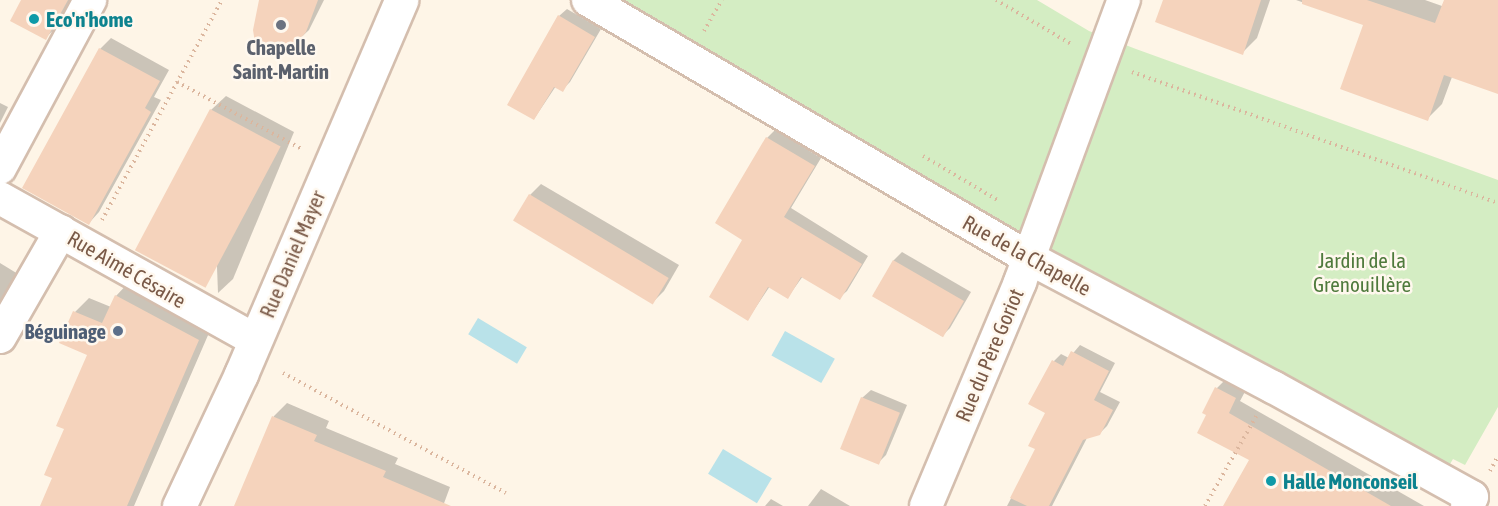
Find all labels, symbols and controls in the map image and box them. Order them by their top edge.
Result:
place label: Eco'n'home [46,6,133,32]
marker: Eco'n'home [27,12,41,26]
marker: Chapelle Saint-Martin [274,18,288,32]
place label: Chapelle Saint-Martin [233,34,329,84]
street label: Rue Daniel Mayer [254,187,330,321]
street label: Rue de la Chapelle [958,209,1096,301]
street label: Rue Aimé Césaire [63,225,191,313]
park label: Jardin de la Grenouillère [1313,247,1411,297]
street label: Rue du Père Goriot [950,285,1028,425]
place label: Béguinage [24,318,106,344]
marker: Béguinage [111,324,125,338]
place label: Halle Monconseil [1283,468,1418,494]
marker: Halle Monconseil [1264,474,1278,488]

